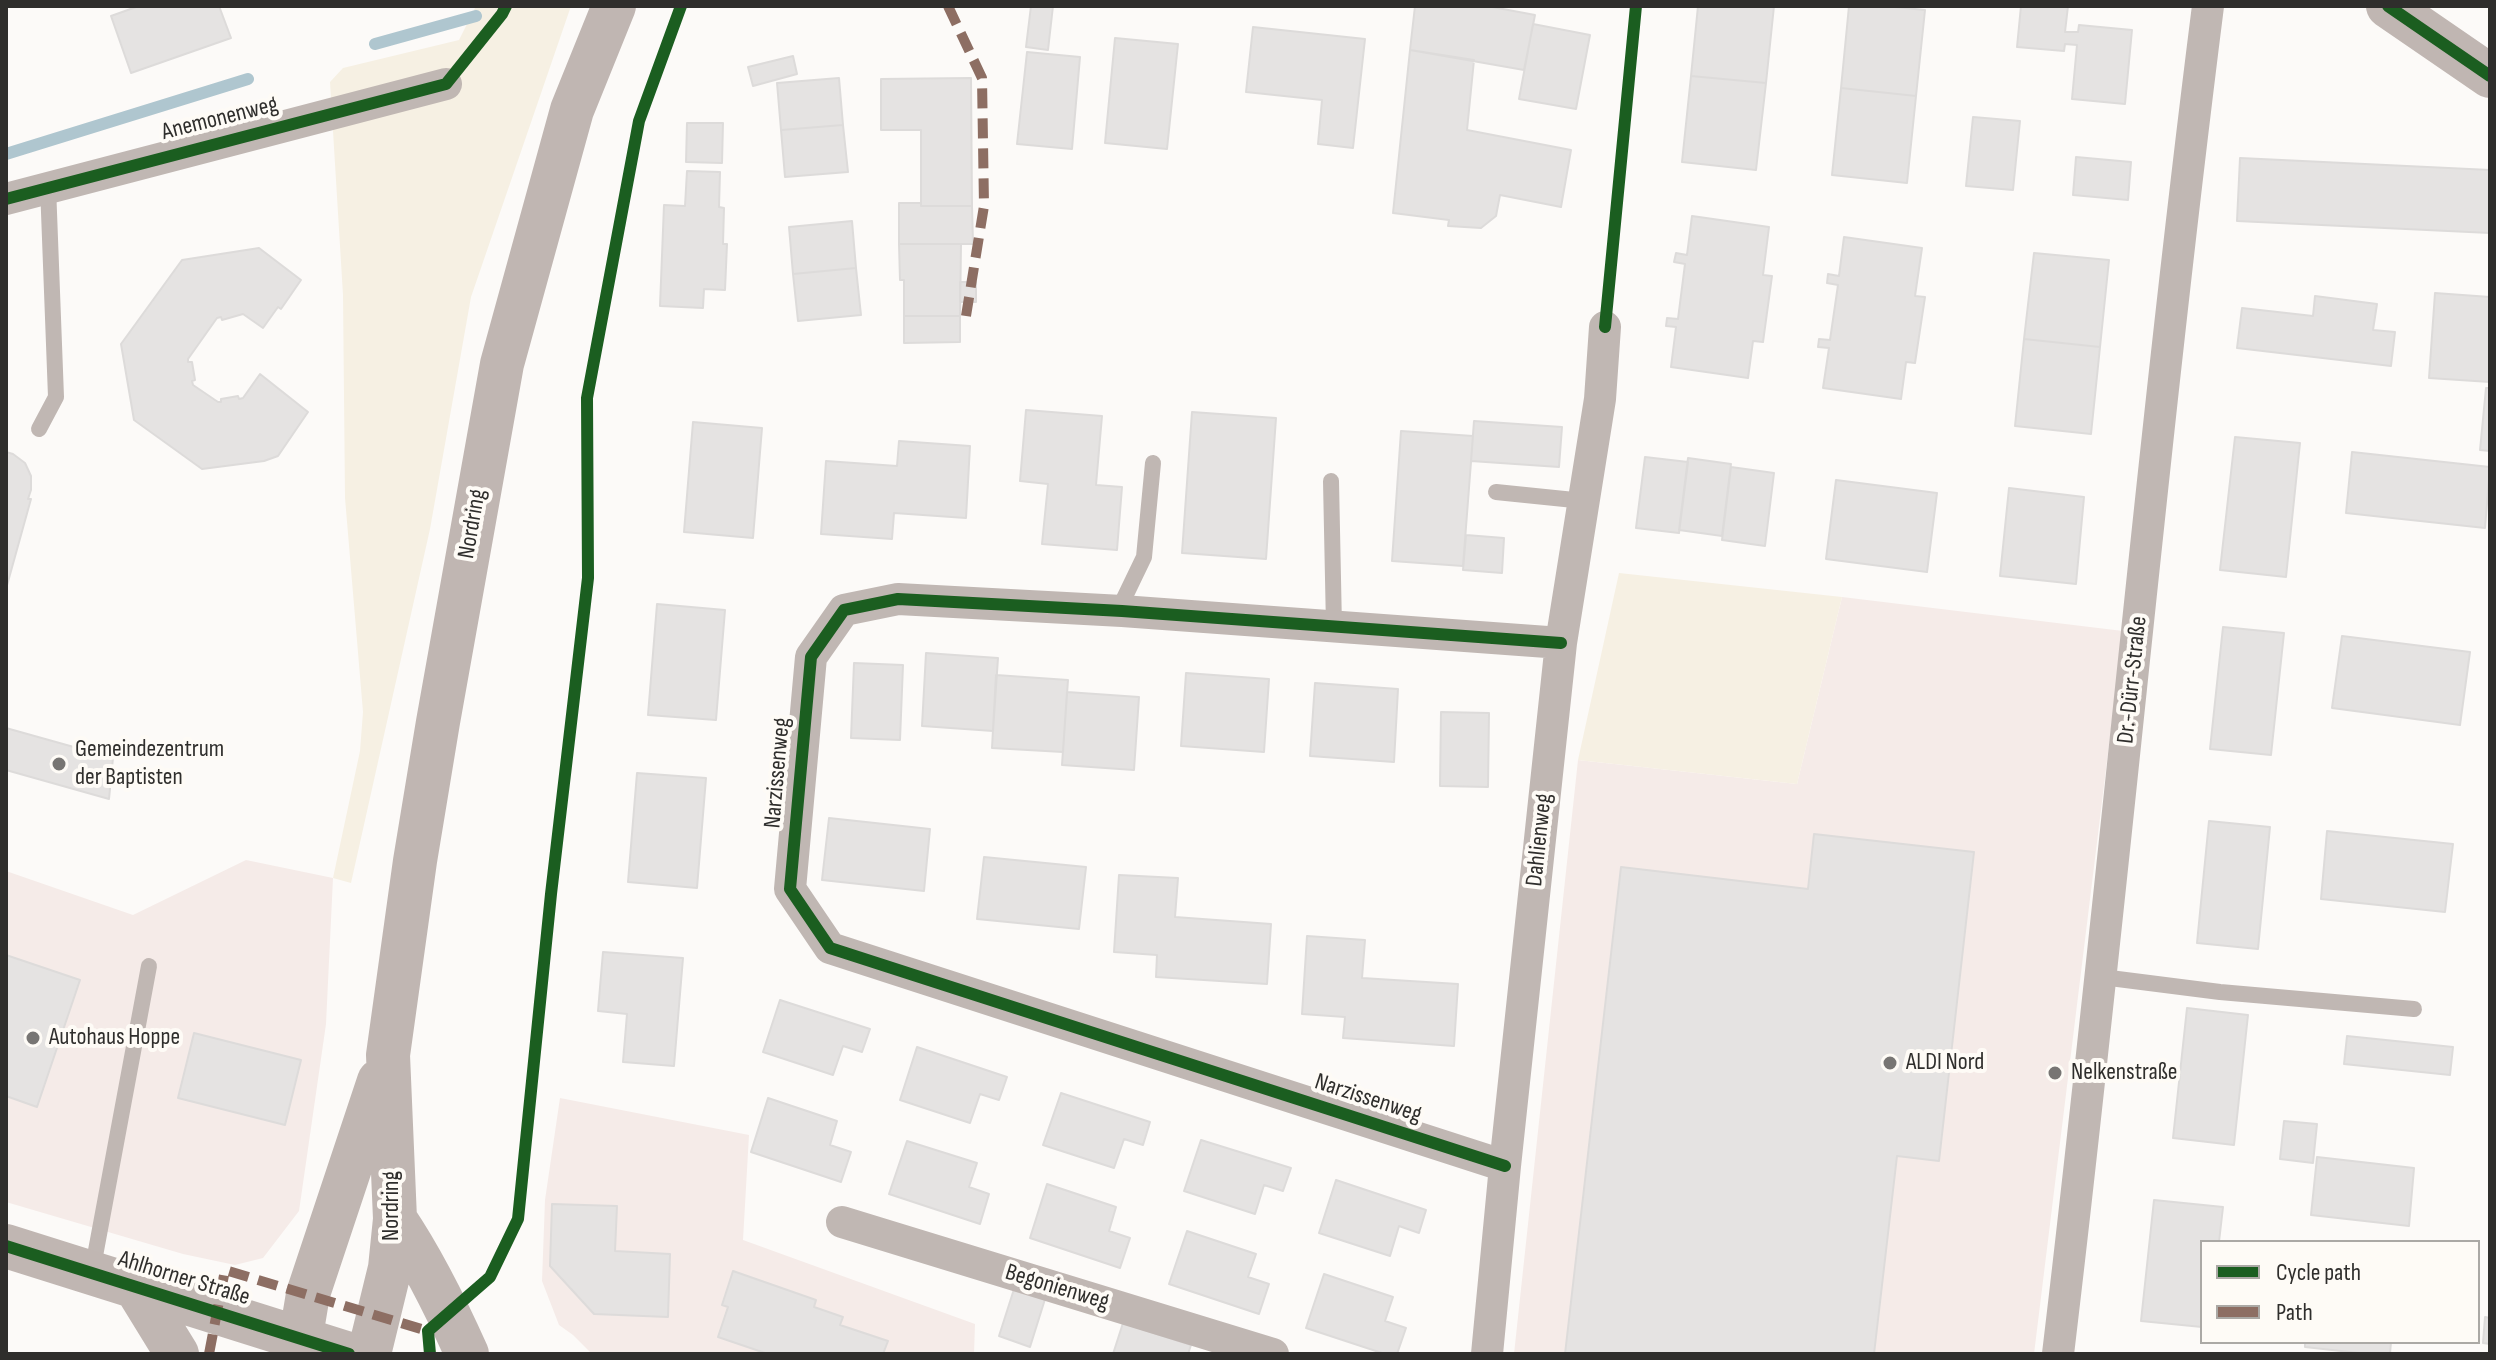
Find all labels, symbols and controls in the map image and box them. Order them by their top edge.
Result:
street label: Anemonenweg [159,91,281,147]
street label: Nordring [453,487,493,561]
street label: Dr.-Dürr-Straße [2112,615,2154,745]
street label: Narzissenweg [759,716,797,830]
place label: Gemeindezentrum der Baptisten [75,736,224,792]
marker: Gemeindezentrum der Baptisten [50,755,68,773]
street label: Dahlienweg [1521,792,1559,888]
place label: Autohaus Hoppe [49,1024,180,1052]
marker: Autohaus Hoppe [24,1029,42,1047]
place label: ALDI Nord [1906,1049,1984,1077]
marker: ALDI Nord [1881,1054,1899,1072]
place label: Nelkenstraße [2071,1059,2177,1087]
marker: Nelkenstraße [2046,1064,2064,1082]
street label: Narzissenweg [1311,1068,1425,1130]
street label: Nordring [378,1171,406,1241]
legend [2200,1240,2480,1344]
street label: Ahlhorner Straße [115,1245,253,1313]
text: Cycle path [2276,1258,2361,1287]
street label: Begonienweg [1002,1259,1112,1317]
text: Path [2276,1298,2313,1327]

